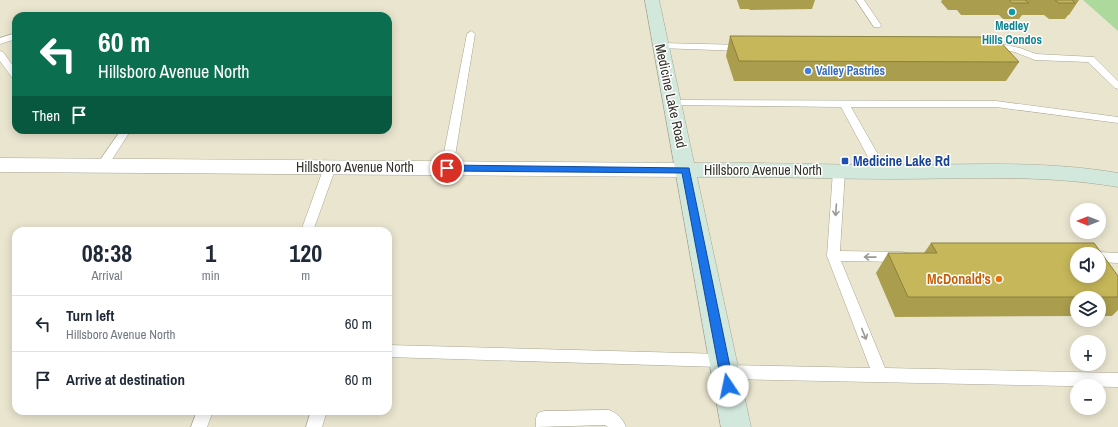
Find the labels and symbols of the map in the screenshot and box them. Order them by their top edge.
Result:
marker: Medley Hills Condos [1007,7,1017,17]
place label: Medley Hills Condos [982,18,1043,48]
street label: Medicine Lake Road [651,42,691,150]
place label: Valley Pastries [816,63,885,79]
marker: Valley Pastries [803,66,813,76]
pin [430,151,464,185]
place label: Medicine Lake Rd [853,152,950,170]
marker: Medicine Lake Rd [840,156,850,166]
street label: Hillsboro Avenue North [296,158,414,176]
street label: Hillsboro Avenue North [704,161,822,179]
one-way arrow [833,203,840,216]
north arrow [1070,203,1106,239]
one-way arrow [864,253,877,261]
place label: McDonald's [927,270,991,288]
marker: McDonald's [994,274,1004,284]
one-way arrow [860,328,868,340]
position arrow [707,365,749,407]

